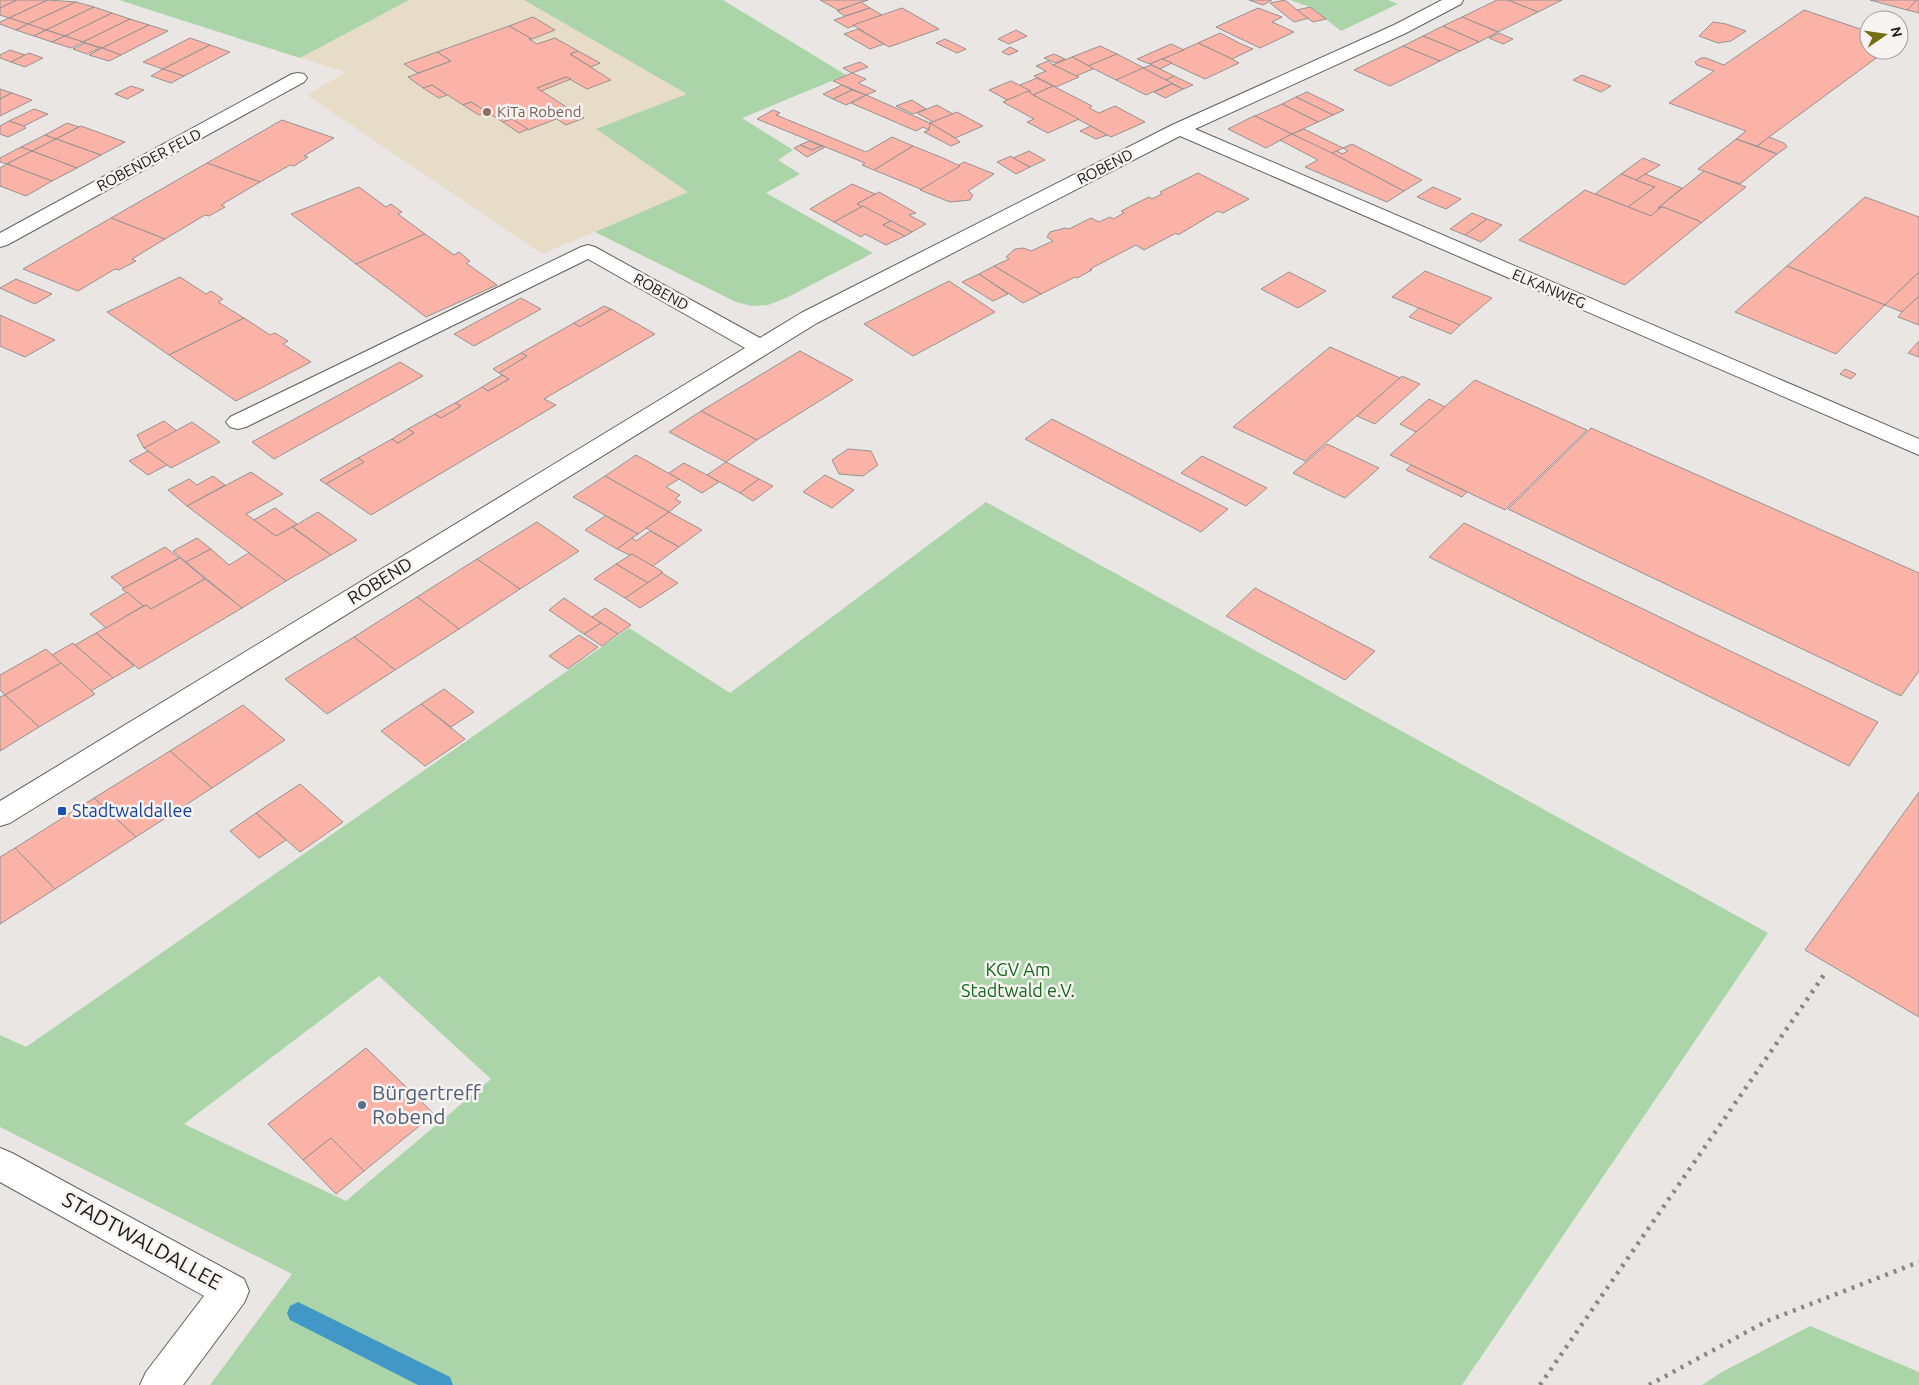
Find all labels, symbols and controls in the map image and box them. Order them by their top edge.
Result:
north arrow [1859,10,1909,60]
text: N [1888,25,1906,39]
place label: KiTa Robend [497,103,581,120]
marker: KiTa Robend [481,106,493,118]
street label: ROBENDER FELD [94,125,204,194]
street label: ROBEND [1074,145,1135,188]
street label: ELKANWEG [1510,265,1588,312]
street label: ROBEND [631,270,692,314]
street label: ROBEND [344,553,415,608]
place label: Stadtwaldallee [72,800,192,820]
marker: Stadtwaldallee [56,805,68,817]
park label: KGV Am Stadtwald e.V. [961,959,1075,1000]
place label: Bürgertreff Robend [372,1080,482,1128]
marker: Bürgertreff Robend [356,1099,368,1111]
street label: STADTWALDALLEE [59,1186,226,1294]

